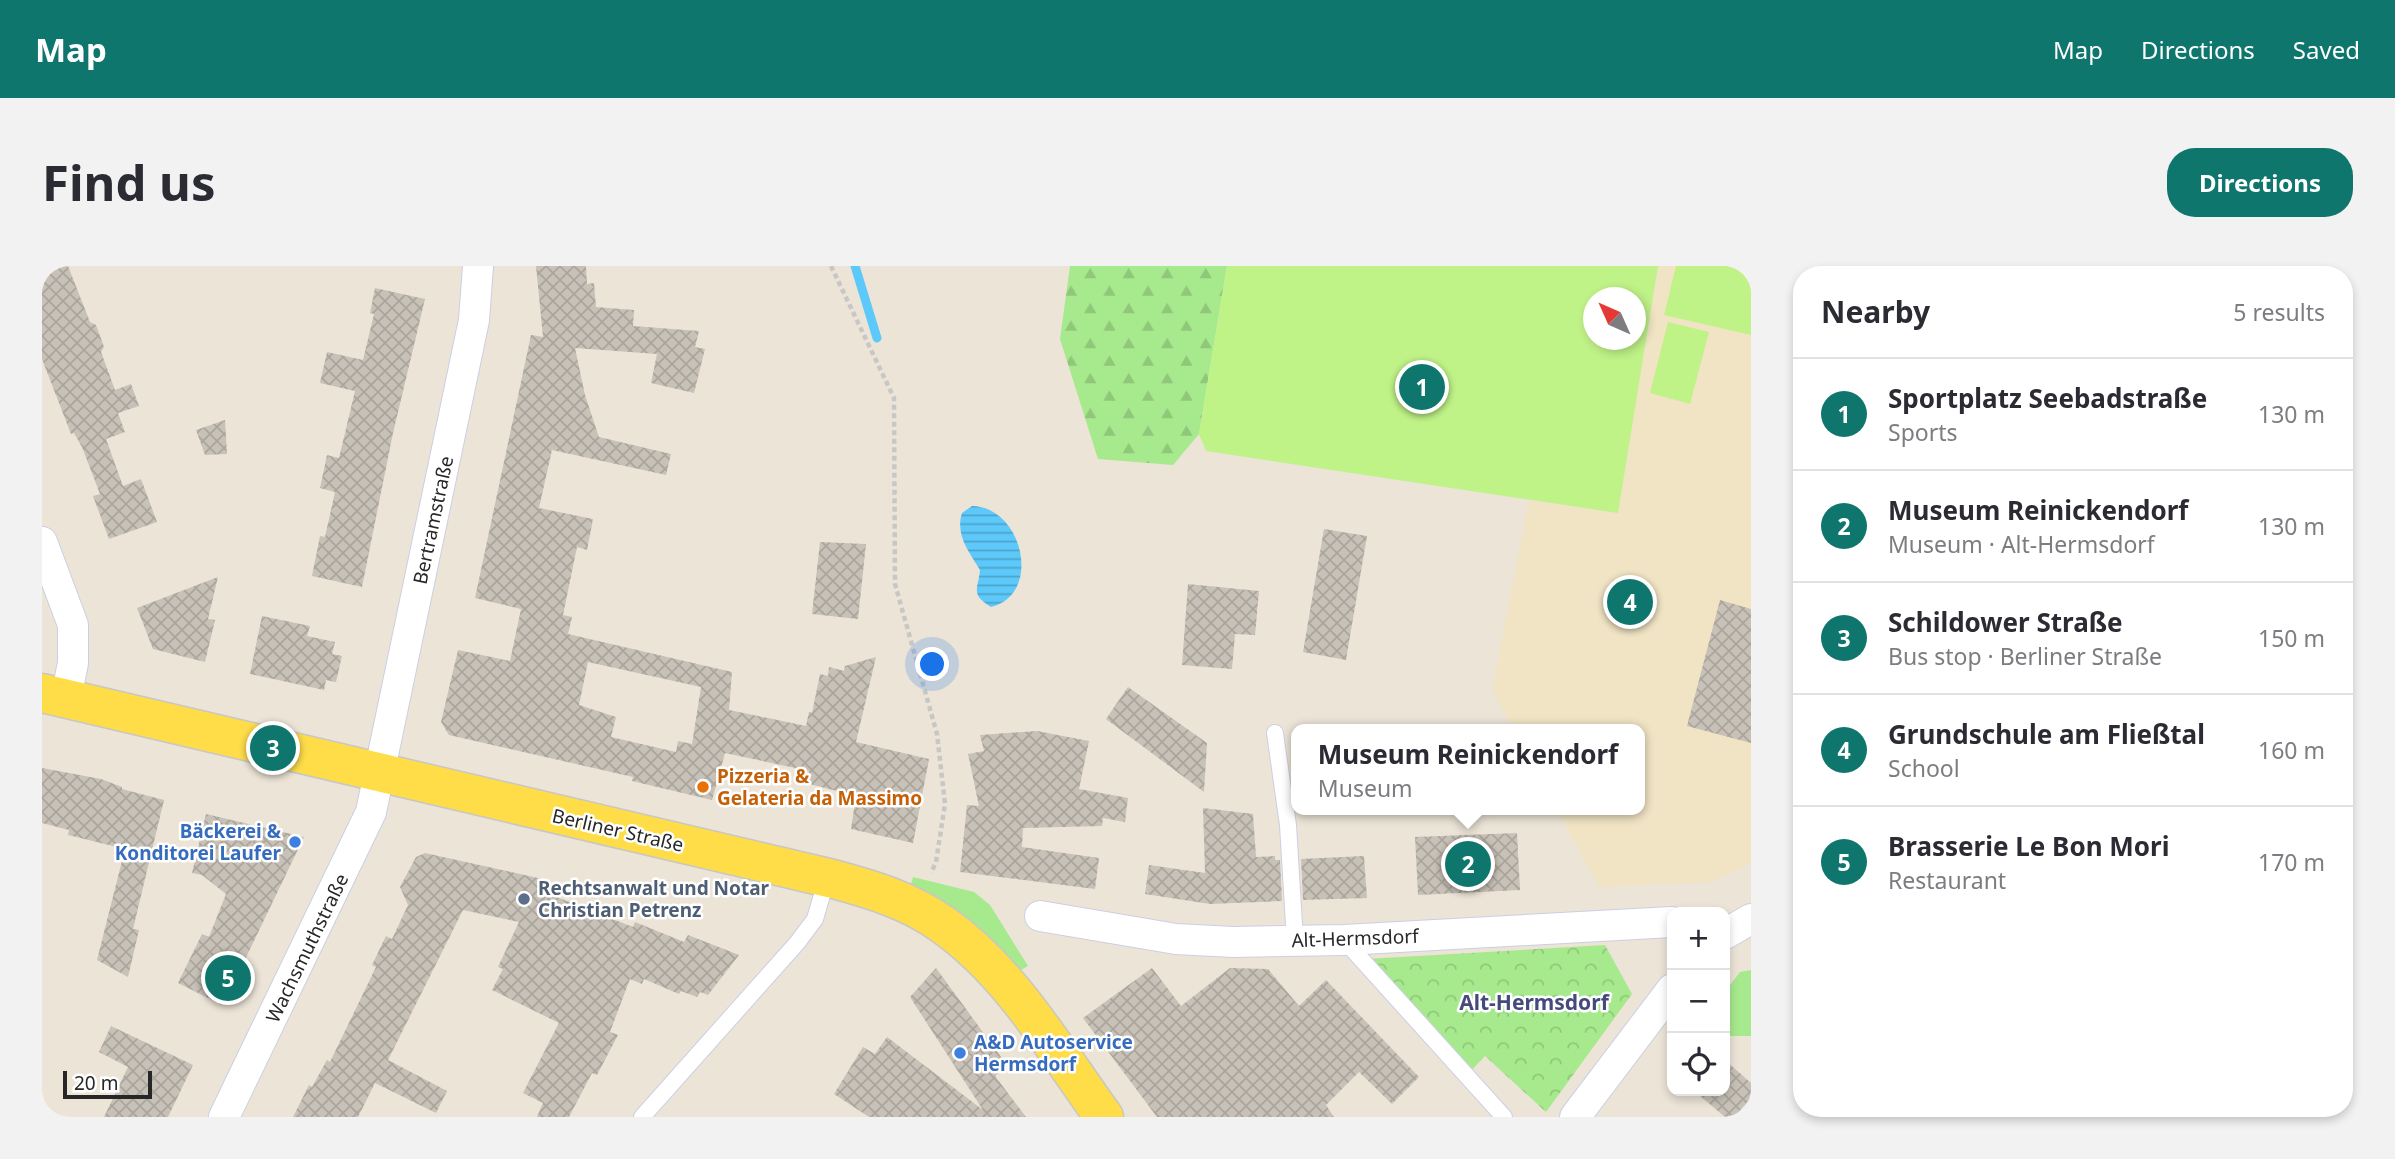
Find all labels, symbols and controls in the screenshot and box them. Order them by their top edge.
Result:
text: Map [35,27,107,72]
text: Map [2053,33,2103,66]
text: Directions [2141,33,2255,66]
text: Saved [2293,33,2360,66]
button: Directions [2167,148,2353,217]
text: Find us [42,149,216,215]
north arrow [1583,287,1646,350]
text: Nearby [1821,291,1930,332]
text: 5 results [2233,296,2325,328]
pin: 1 [1399,361,1445,413]
text: Sportplatz Seebadstraße [1888,380,2207,416]
text: 1 [1837,398,1851,430]
text: 130 m [2258,398,2325,430]
text: Sports [1888,416,1958,448]
street label: Bertramstraße [407,453,459,587]
text: Museum Reinickendorf [1888,492,2188,528]
text: 2 [1837,510,1851,542]
text: 130 m [2258,510,2325,542]
text: Museum · Alt-Hermsdorf [1888,528,2155,560]
pin: 4 [1607,576,1653,628]
text: Schildower Straße [1888,604,2123,640]
text: 3 [1837,622,1851,654]
text: 150 m [2258,622,2325,654]
text: Bus stop · Berliner Straße [1888,640,2162,672]
your location [915,647,949,681]
text: Grundschule am Fließtal [1888,716,2205,752]
pin: 3 [250,722,296,774]
popup [1291,724,1645,815]
text: 4 [1837,734,1851,766]
text: 160 m [2258,734,2325,766]
text: Museum Reinickendorf [1318,736,1618,772]
text: School [1888,752,1960,784]
place label: Pizzeria & Gelateria da Massimo [717,763,922,811]
text: Museum [1318,772,1413,804]
marker: Pizzeria & Gelateria da Massimo [695,779,711,795]
street label: Berliner Straße [550,802,686,858]
place label: Bäckerei & Konditorei Laufer [115,818,282,866]
text: Brasserie Le Bon Mori [1888,828,2169,864]
marker: Bäckerei & Konditorei Laufer [287,834,303,850]
pin: 2 [1445,838,1491,890]
text: 5 [1837,846,1851,878]
text: 170 m [2258,846,2325,878]
text: Restaurant [1888,864,2006,896]
street label: Wachsmuthstraße [260,869,354,1027]
place label: Rechtsanwalt und Notar Christian Petrenz [538,875,770,923]
marker: Rechtsanwalt und Notar Christian Petrenz [516,891,532,907]
map controls [1667,907,1730,1096]
button: + [1667,907,1730,970]
street label: Alt-Hermsdorf [1291,923,1420,953]
pin: 5 [205,952,251,1004]
button: − [1667,970,1730,1033]
district label: Alt-Hermsdorf [1459,988,1611,1016]
place label: A&D Autoservice Hermsdorf [974,1029,1133,1077]
button: locate [1667,1033,1730,1096]
marker: A&D Autoservice Hermsdorf [952,1045,968,1061]
scale bar [63,1068,152,1100]
text: 20 m [74,1070,118,1096]

